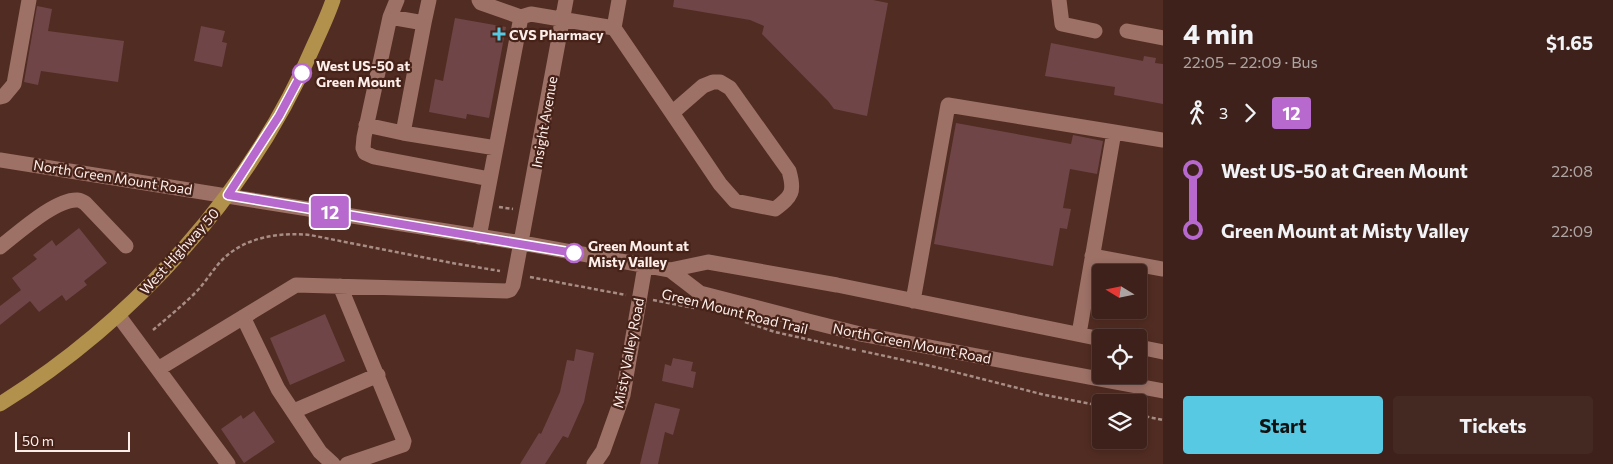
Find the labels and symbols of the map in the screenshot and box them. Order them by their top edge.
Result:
place label: CVS Pharmacy [509,26,604,43]
marker: CVS Pharmacy [493,28,505,40]
place label: West US-50 at Green Mount [316,57,410,90]
marker: West US-50 at Green Mount [292,63,312,83]
street label: Insight Avenue [528,75,560,169]
street label: North Green Mount Road [32,156,194,198]
line badge: 12 [308,196,352,228]
street label: West Highway 50 [136,204,222,298]
place label: Green Mount at Misty Valley [588,237,689,270]
marker: Green Mount at Misty Valley [564,243,584,263]
north arrow [1092,264,1148,319]
street label: Green Mount Road Trail [660,285,810,337]
street label: Misty Valley Road [609,296,647,410]
street label: North Green Mount Road [831,319,993,367]
scale bar [15,429,130,452]

